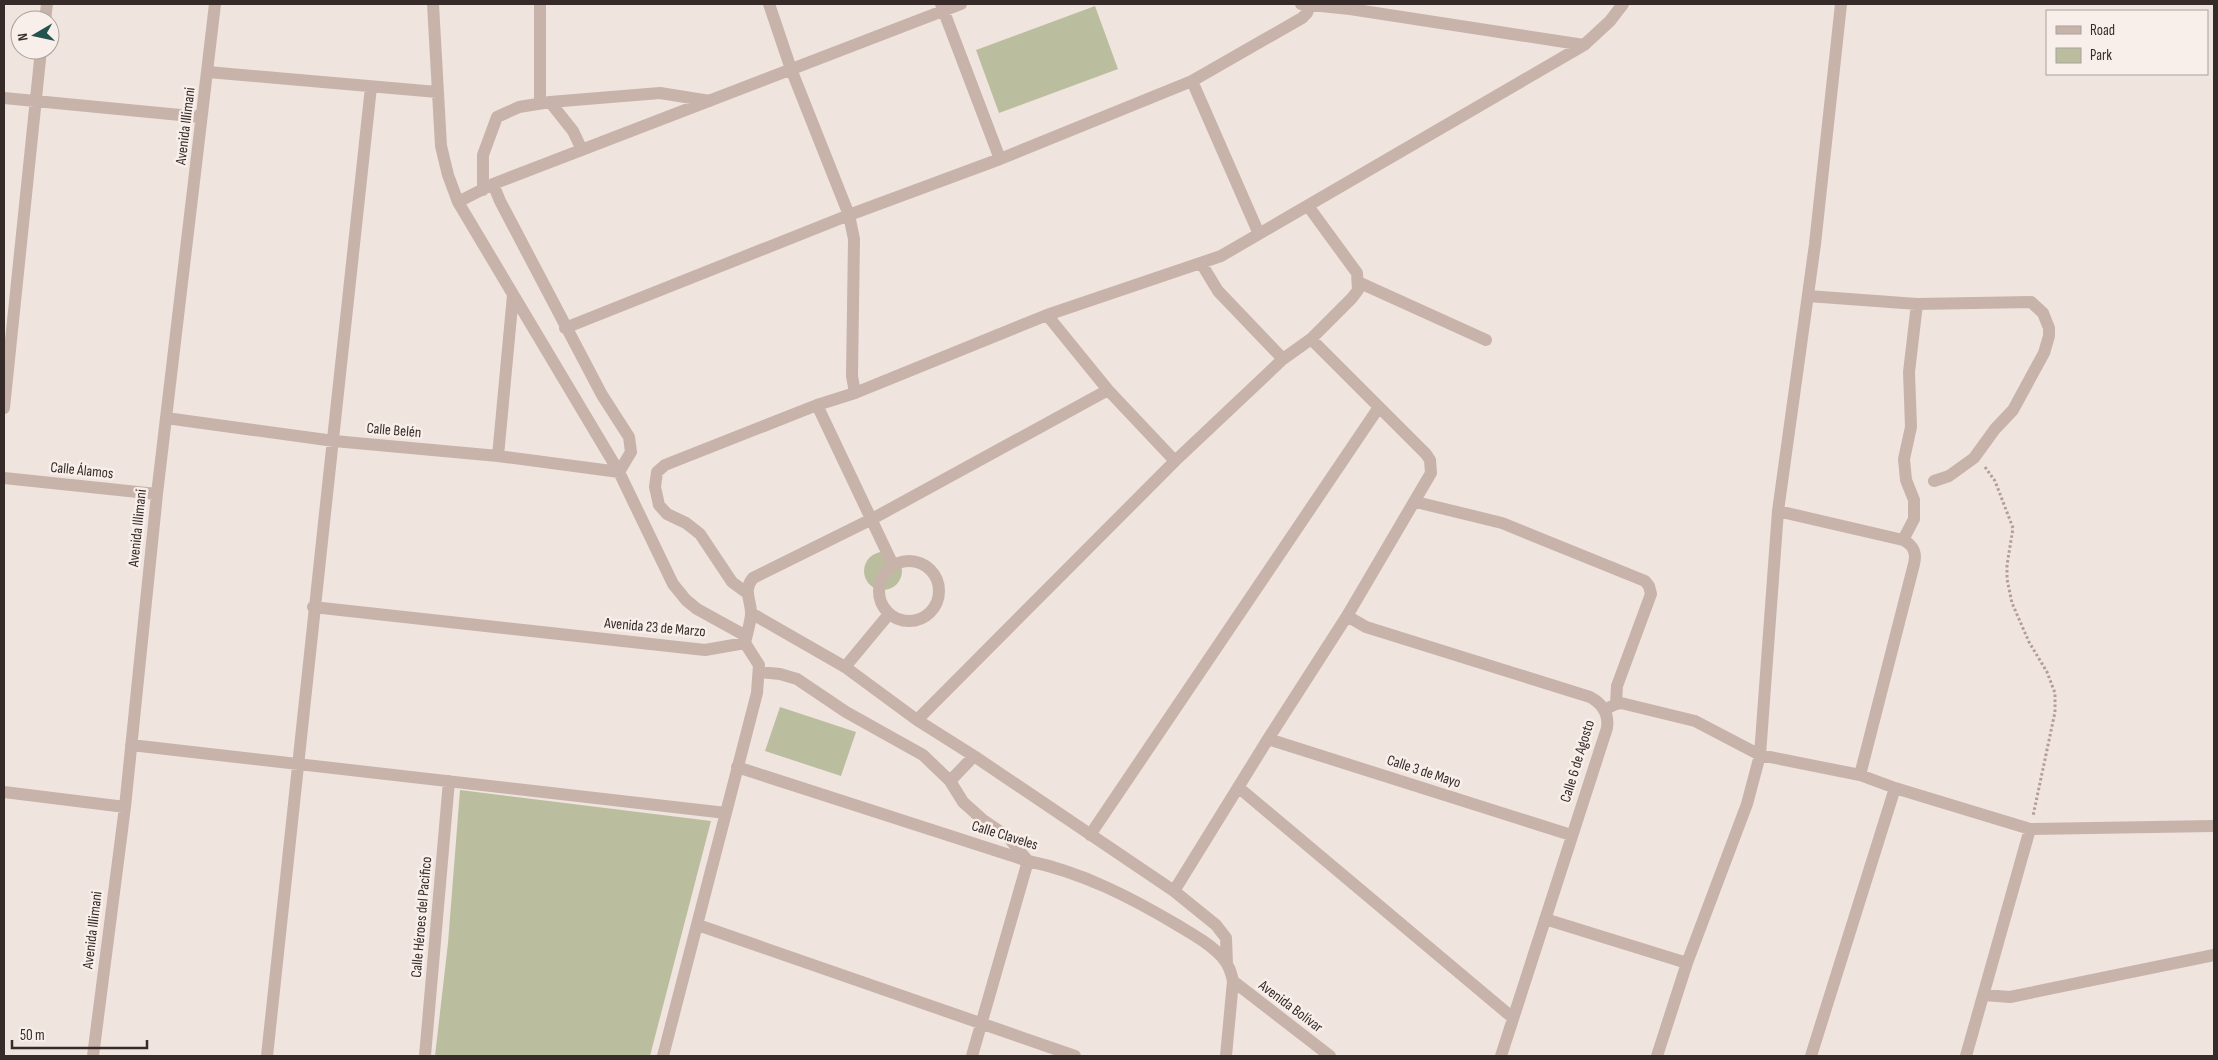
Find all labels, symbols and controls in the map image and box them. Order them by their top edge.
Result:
north arrow [10,10,60,60]
legend [2046,10,2208,75]
text: Road [2090,21,2115,40]
text: N [14,32,32,42]
text: Park [2090,46,2112,65]
street label: Avenida Illimani [171,86,200,167]
street label: Calle Belén [366,419,422,442]
street label: Calle Álamos [50,458,114,483]
street label: Avenida Illimani [124,488,151,569]
street label: Avenida 23 de Marzo [603,614,706,641]
street label: Calle 6 de Agosto [1556,718,1599,805]
street label: Calle 3 de Mayo [1384,751,1463,792]
street label: Calle Claveles [969,816,1040,855]
street label: Calle Héroes del Pacifico [407,856,436,978]
street label: Avenida Illimani [78,890,107,971]
street label: Avenida Bolívar [1254,975,1327,1037]
scale bar [12,1018,148,1050]
text: 50 m [20,1026,45,1045]

